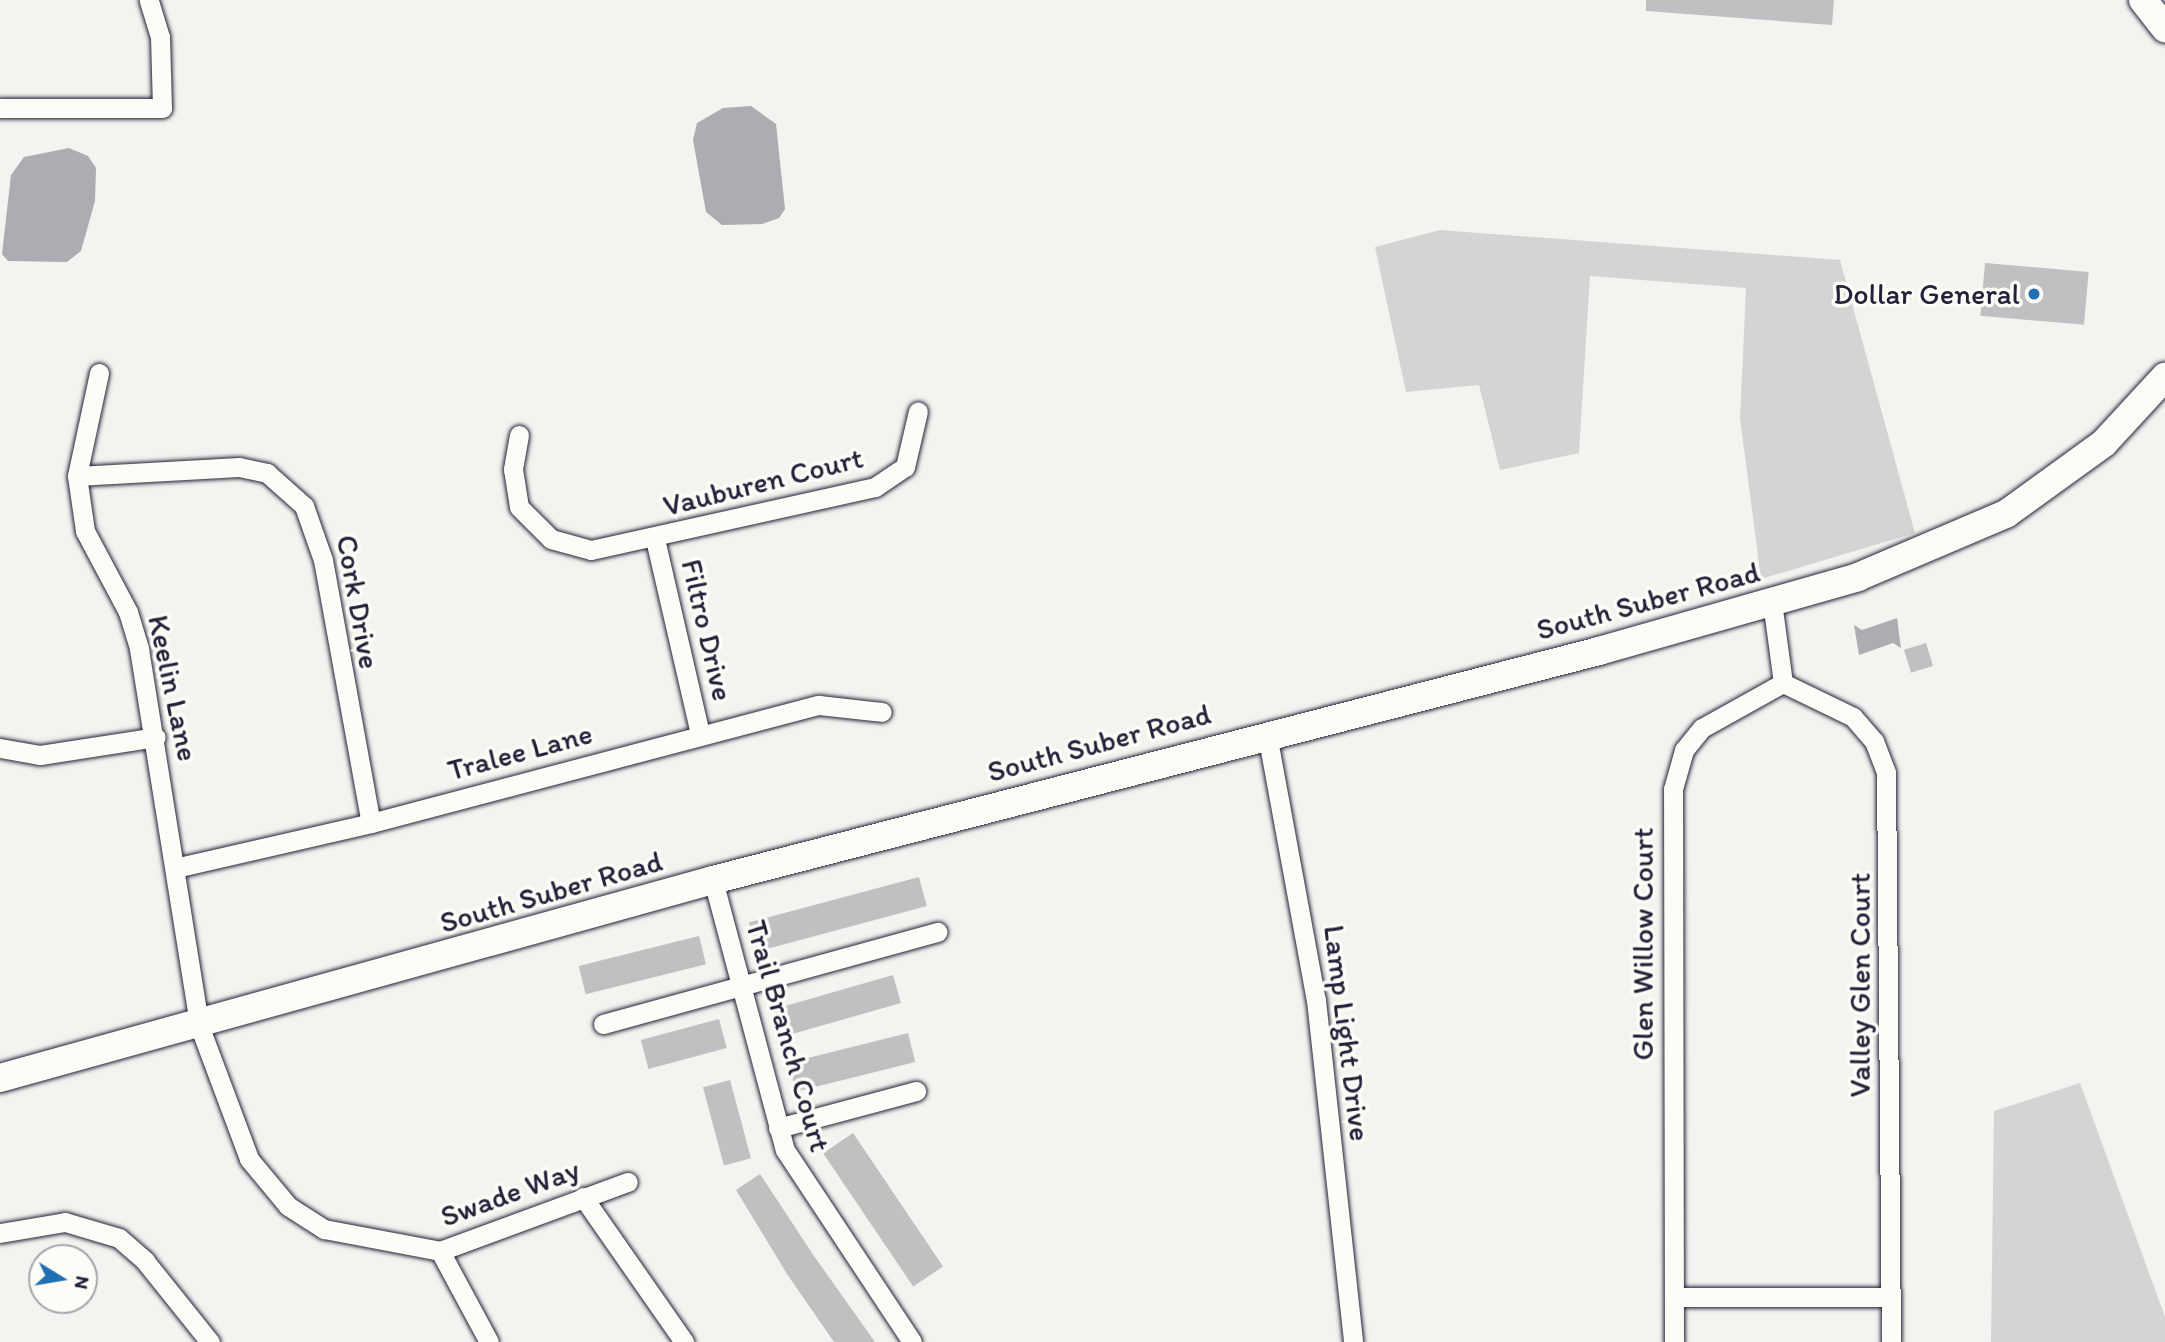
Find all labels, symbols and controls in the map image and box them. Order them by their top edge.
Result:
place label: Dollar General [1833,276,2020,312]
marker: Dollar General [2026,286,2042,302]
street label: Vauburen Court [660,440,866,524]
street label: Cork Drive [328,532,388,672]
street label: South Suber Road [1533,554,1763,648]
street label: Filtro Drive [673,556,741,704]
street label: Keelin Lane [140,612,206,764]
street label: South Suber Road [984,696,1214,790]
street label: Tralee Lane [444,715,596,789]
street label: Glen Willow Court [1625,827,1661,1061]
street label: South Suber Road [436,843,666,941]
street label: Valley Glen Court [1842,873,1878,1097]
street label: Trail Branch Court [738,916,838,1156]
street label: Lamp Light Drive [1316,923,1378,1143]
street label: Swade Way [436,1151,584,1235]
north arrow [28,1244,98,1314]
text: N [70,1274,95,1291]

